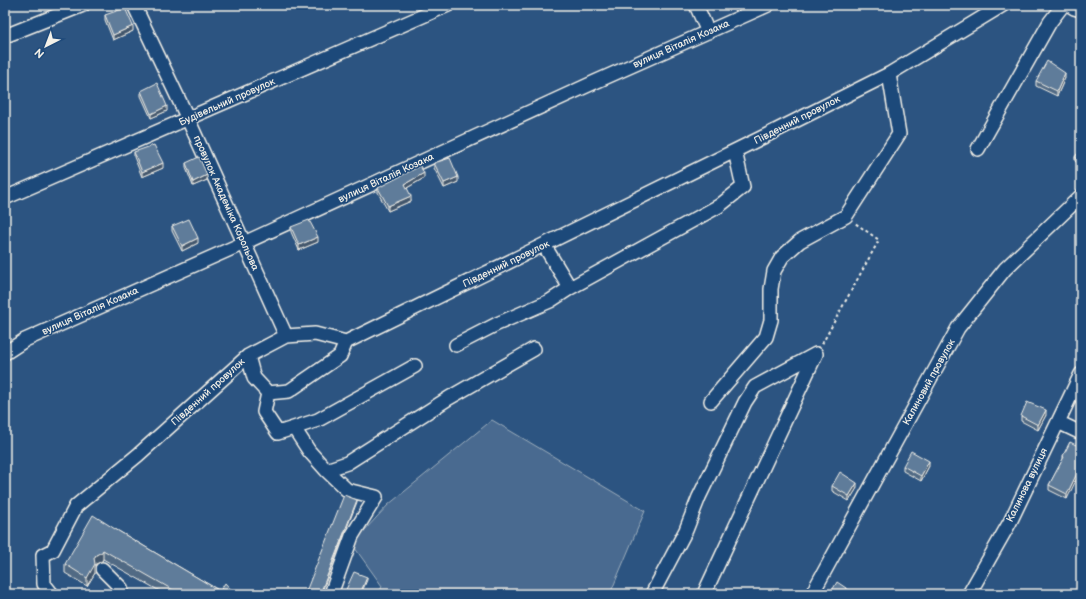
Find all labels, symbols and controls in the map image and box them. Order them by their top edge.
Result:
street label: вулиця Віталія Козака [631,17,731,71]
north arrow [26,26,66,66]
text: N [32,45,47,61]
street label: Будівельний провулок [177,75,278,129]
street label: Південний провулок [752,93,843,147]
street label: провулок Академіка Корольова [191,134,261,272]
street label: вулиця Віталія Козака [336,151,436,205]
street label: Південний провулок [461,238,552,290]
street label: вулиця Віталія Козака [40,284,140,338]
street label: Калиновий провулок [900,336,958,427]
street label: Південний провулок [169,355,248,428]
street label: Калинова вулиця [1004,446,1050,524]

